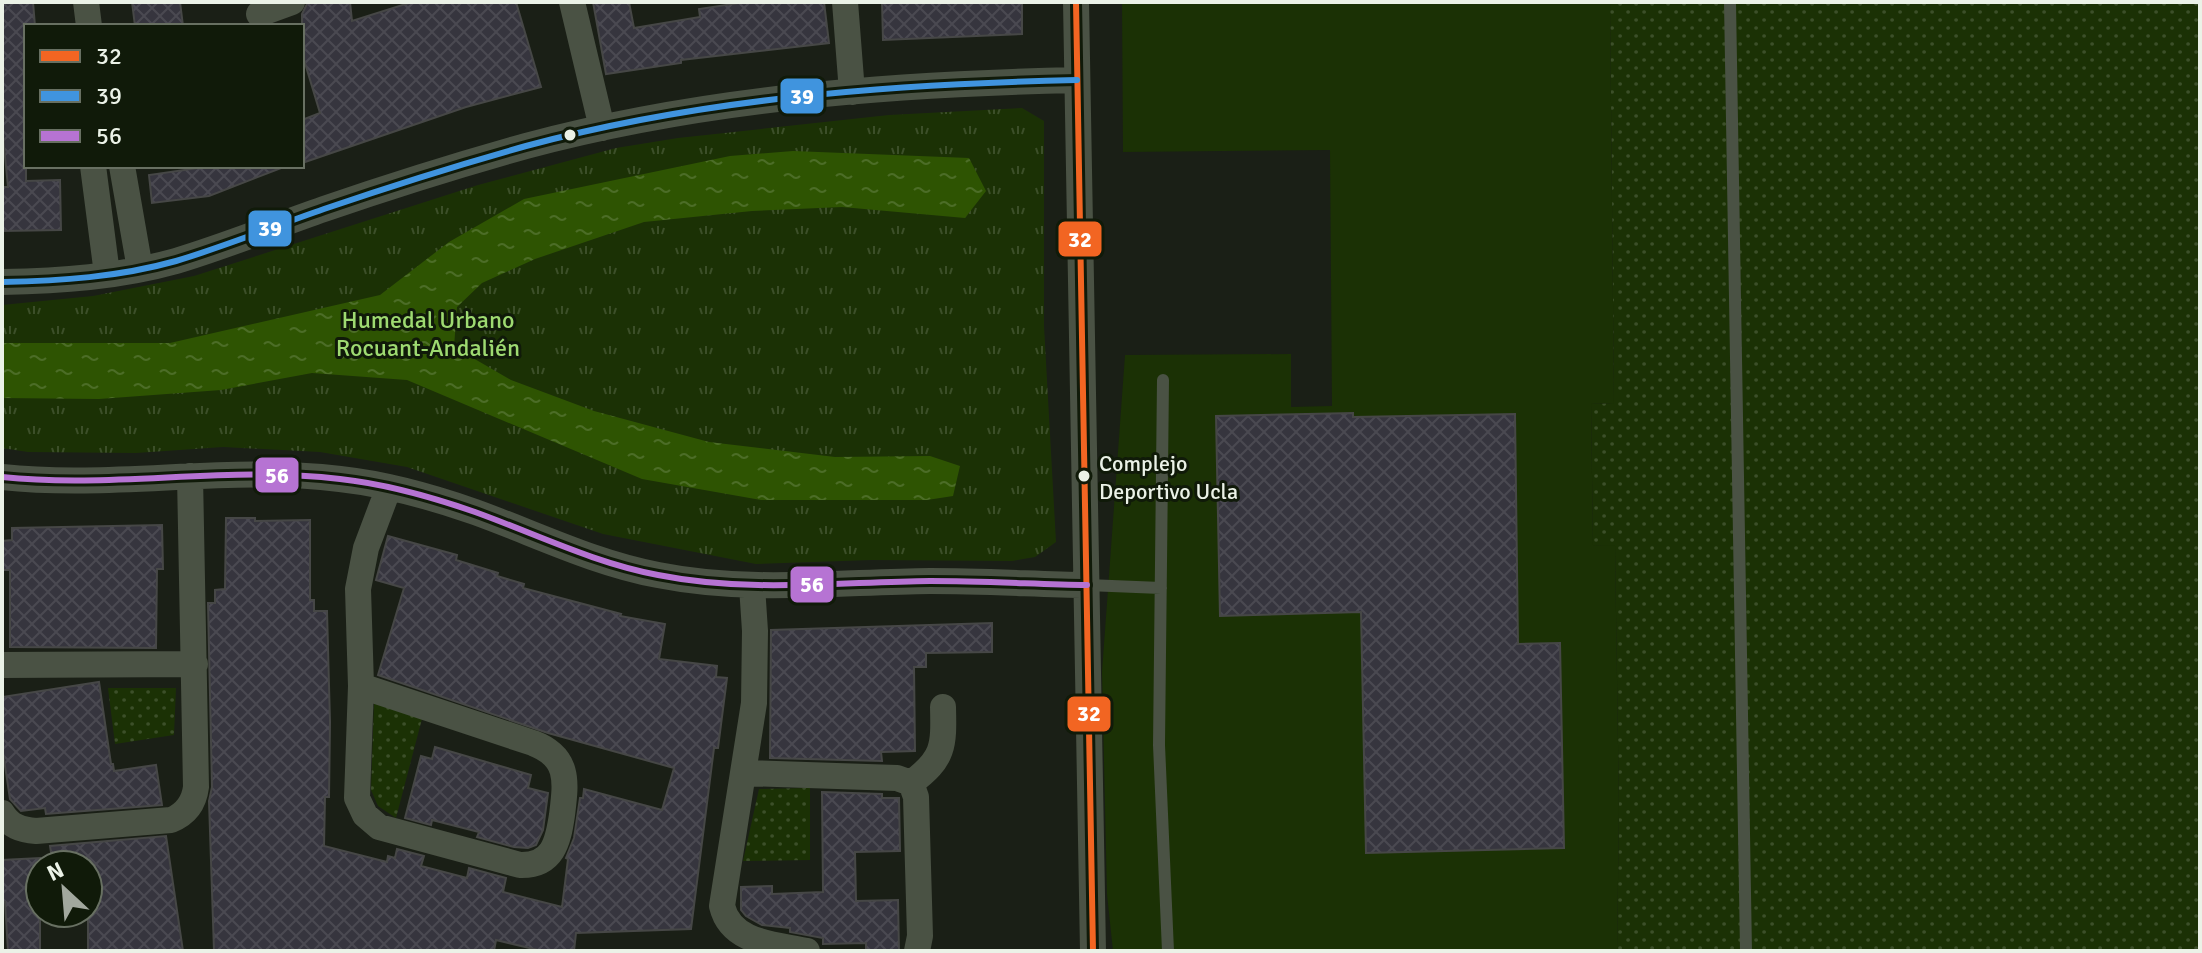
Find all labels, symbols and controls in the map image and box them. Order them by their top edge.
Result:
legend [24,24,304,168]
text: 32 [96,41,122,71]
line badge: 39 [779,77,825,115]
text: 39 [96,81,122,111]
text: 39 [790,83,814,110]
text: 56 [96,121,122,151]
unlabelled marker [562,127,578,143]
line badge: 39 [247,209,293,248]
text: 39 [258,215,282,242]
line badge: 32 [1057,220,1103,258]
text: 32 [1068,226,1092,253]
park label: Humedal Urbano Rocuant-Andalién [336,305,520,363]
place label: Complejo Deportivo Ucla [1099,450,1238,505]
line badge: 56 [254,456,300,494]
text: 56 [265,462,289,489]
marker: Complejo Deportivo Ucla [1076,468,1092,484]
line badge: 56 [789,565,835,604]
text: 56 [800,571,824,598]
line badge: 32 [1066,695,1112,733]
text: 32 [1077,700,1101,727]
north arrow [24,849,104,929]
text: N [43,856,68,887]

